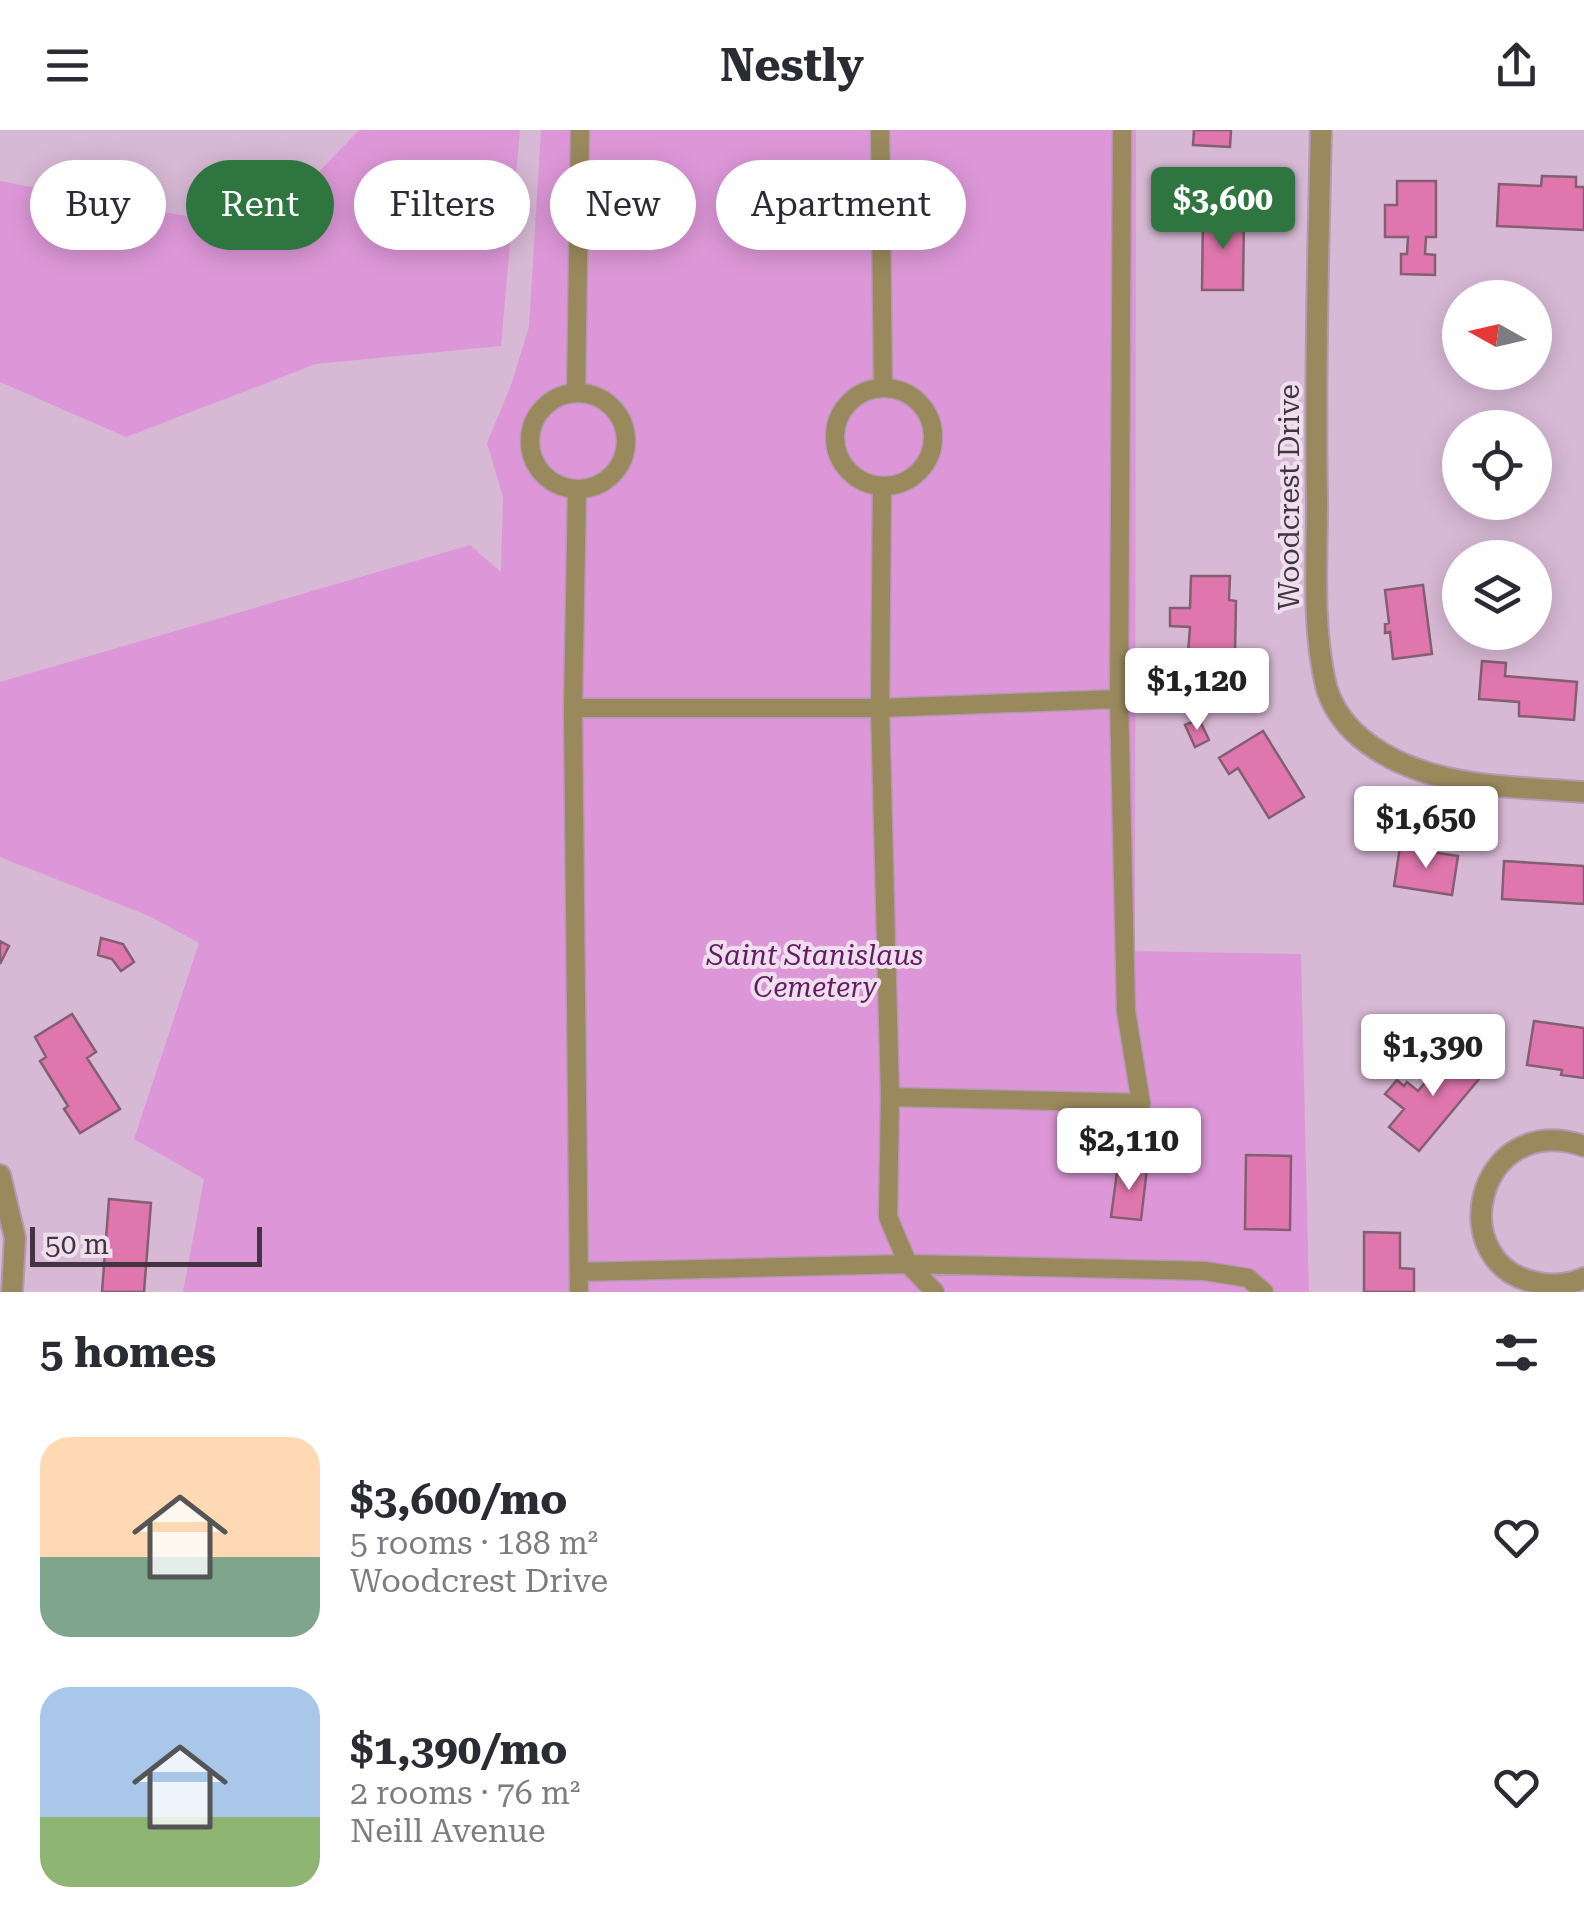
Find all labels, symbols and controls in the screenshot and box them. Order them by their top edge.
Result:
icon: menu [40,38,95,93]
icon: share [1489,38,1544,93]
text: Nestly [720,39,864,92]
chip: Buy [30,160,166,250]
chip: Rent [186,160,334,250]
chip: Filters [354,160,530,250]
chip: New [550,160,696,250]
chip: Apartment [716,160,966,250]
pin: $3,600 [1142,167,1304,252]
text: $3,600 [1173,180,1273,218]
north arrow [1442,280,1552,390]
map controls [1442,280,1552,650]
street label: Woodcrest Drive [1273,384,1306,610]
button: locate [1442,410,1552,520]
button: layers [1442,540,1552,650]
pin: $1,120 [1116,648,1278,733]
text: $1,120 [1147,661,1247,699]
pin: $1,650 [1345,786,1507,871]
text: $1,650 [1376,799,1476,837]
park label: Saint Stanislaus Cemetery [706,939,923,1004]
pin: $1,390 [1352,1014,1514,1099]
text: $1,390 [1383,1027,1483,1065]
pin: $2,110 [1048,1108,1210,1193]
text: $2,110 [1079,1121,1179,1159]
scale bar [30,1222,262,1266]
text: 50 m [45,1228,109,1261]
icon: filters [1489,1325,1544,1380]
text: 5 homes [40,1328,216,1377]
text: $3,600/mo [350,1475,567,1524]
icon: home [120,1477,240,1597]
icon: heart [1489,1510,1544,1565]
text: 5 rooms · 188 m² [350,1524,598,1562]
text: Woodcrest Drive [350,1562,608,1600]
text: $1,390/mo [350,1725,567,1774]
icon: home [120,1727,240,1847]
icon: heart [1489,1760,1544,1815]
text: 2 rooms · 76 m² [350,1774,580,1812]
text: Neill Avenue [350,1812,546,1850]

